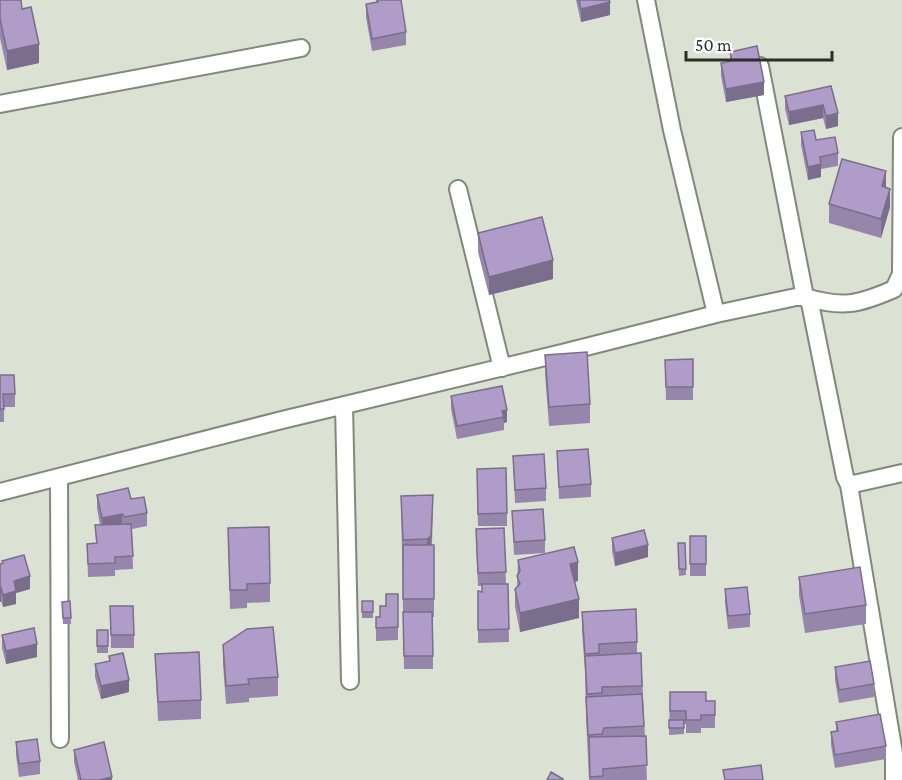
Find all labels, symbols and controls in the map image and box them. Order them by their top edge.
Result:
scale bar [686,24,832,62]
text: 50 m [695,35,732,55]

